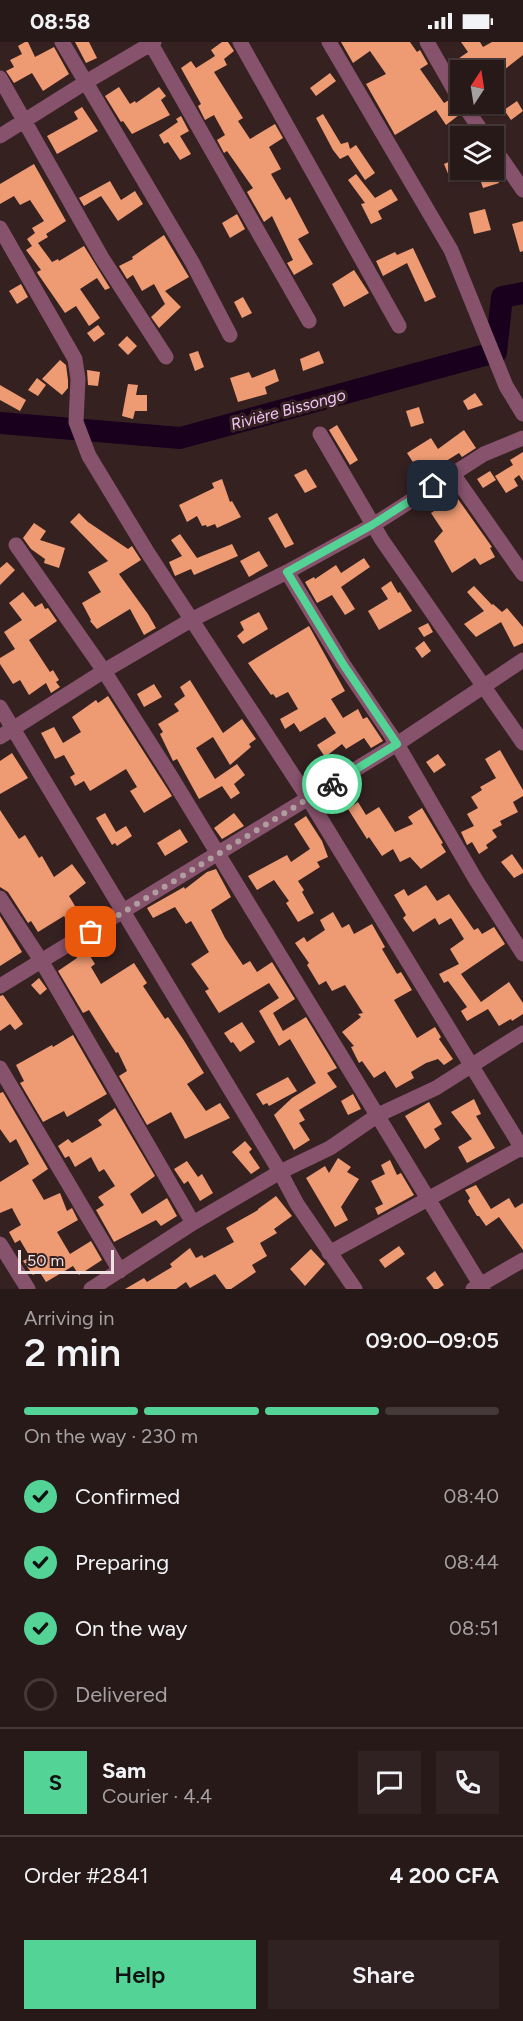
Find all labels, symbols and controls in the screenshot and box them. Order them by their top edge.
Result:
text: 08:58 [30,8,91,35]
north arrow [450,60,504,114]
map controls [450,60,504,180]
button: layers [450,126,504,180]
water label: Rivière Bissongo [229,385,348,434]
pin [407,460,458,511]
icon: home [416,469,449,502]
courier [302,754,362,814]
icon: bike [316,768,349,801]
pin [65,906,116,957]
icon: bag [74,915,107,948]
scale bar [18,1247,114,1274]
text: 50 m [27,1251,64,1270]
text: Arriving in [24,1306,114,1330]
text: 09:00–09:05 [366,1327,499,1354]
text: 2 min [24,1329,121,1376]
text: On the way · 230 m [24,1424,198,1448]
icon: check [24,1480,57,1513]
text: Confirmed [75,1483,180,1510]
text: 08:40 [444,1484,499,1508]
icon: check [24,1546,57,1579]
text: Preparing [75,1549,169,1576]
text: 08:44 [444,1550,499,1574]
icon: check [24,1612,57,1645]
text: On the way [75,1615,187,1642]
text: 08:51 [449,1616,499,1640]
text: Delivered [75,1681,168,1708]
button: chat [358,1751,421,1814]
button: phone [436,1751,499,1814]
text: Sam [102,1757,146,1784]
text: S [49,1769,62,1796]
text: Courier · 4.4 [102,1784,212,1808]
text: Order #2841 [24,1862,149,1889]
text: 4 200 CFA [390,1862,499,1889]
button: Help [24,1940,256,2009]
button: Share [268,1940,499,2009]

